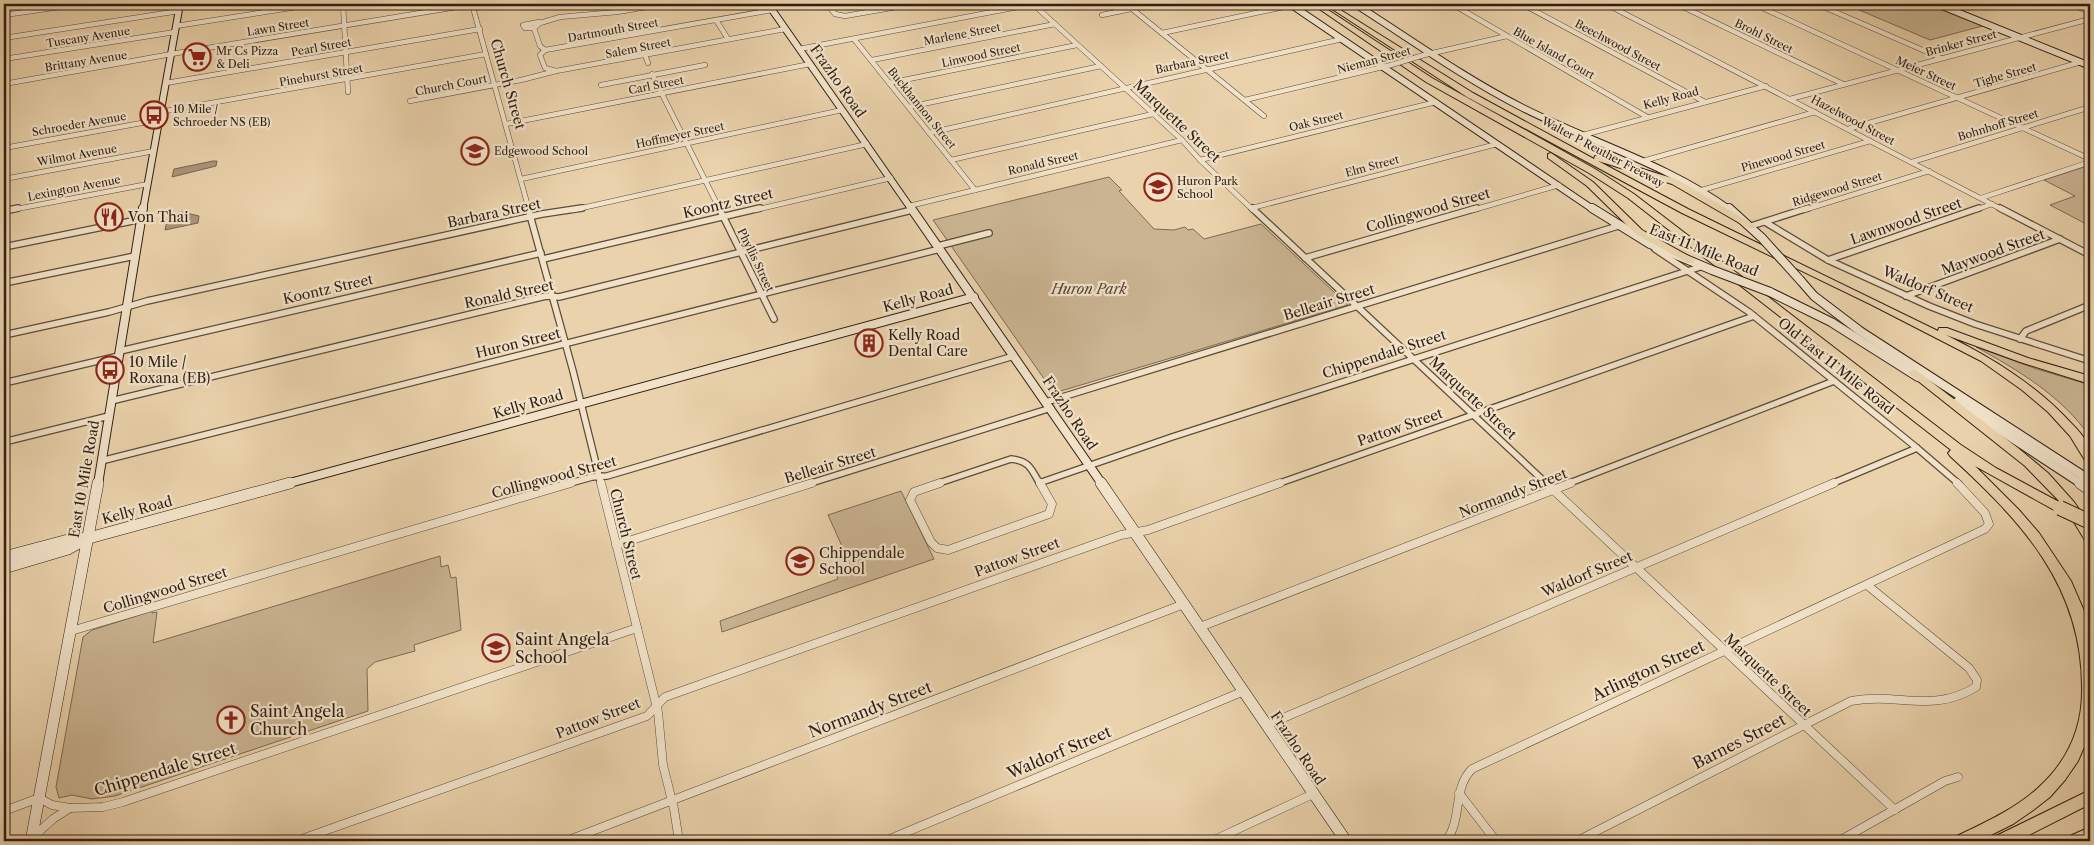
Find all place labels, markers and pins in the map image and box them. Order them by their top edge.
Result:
supermarket icon: Mr Cs Pizza & Deli [182,42,212,72]
place label: Mr Cs Pizza & Deli [216,44,279,71]
bus stop icon: 10 Mile / Schroeder NS (EB) [139,100,169,130]
place label: 10 Mile / Schroeder NS (EB) [173,102,270,129]
school or university icon: Edgewood School [460,136,490,166]
place label: Edgewood School [494,144,589,158]
school or university icon: Huron Park School [1143,172,1173,202]
place label: Huron Park School [1177,174,1239,201]
restaurant icon: Von Thai [94,202,124,232]
place label: Von Thai [127,208,189,226]
place label: Kelly Road Dental Care [888,326,968,360]
building icon: Kelly Road Dental Care [854,328,884,358]
place label: 10 Mile / Roxana (EB) [129,353,210,387]
bus stop icon: 10 Mile / Roxana (EB) [95,355,125,385]
place label: Chippendale School [819,544,905,578]
school or university icon: Chippendale School [785,546,815,576]
place label: Saint Angela School [515,629,610,667]
school or university icon: Saint Angela School [481,633,511,663]
place label: Saint Angela Church [250,701,345,739]
church icon: Saint Angela Church [216,705,246,735]

